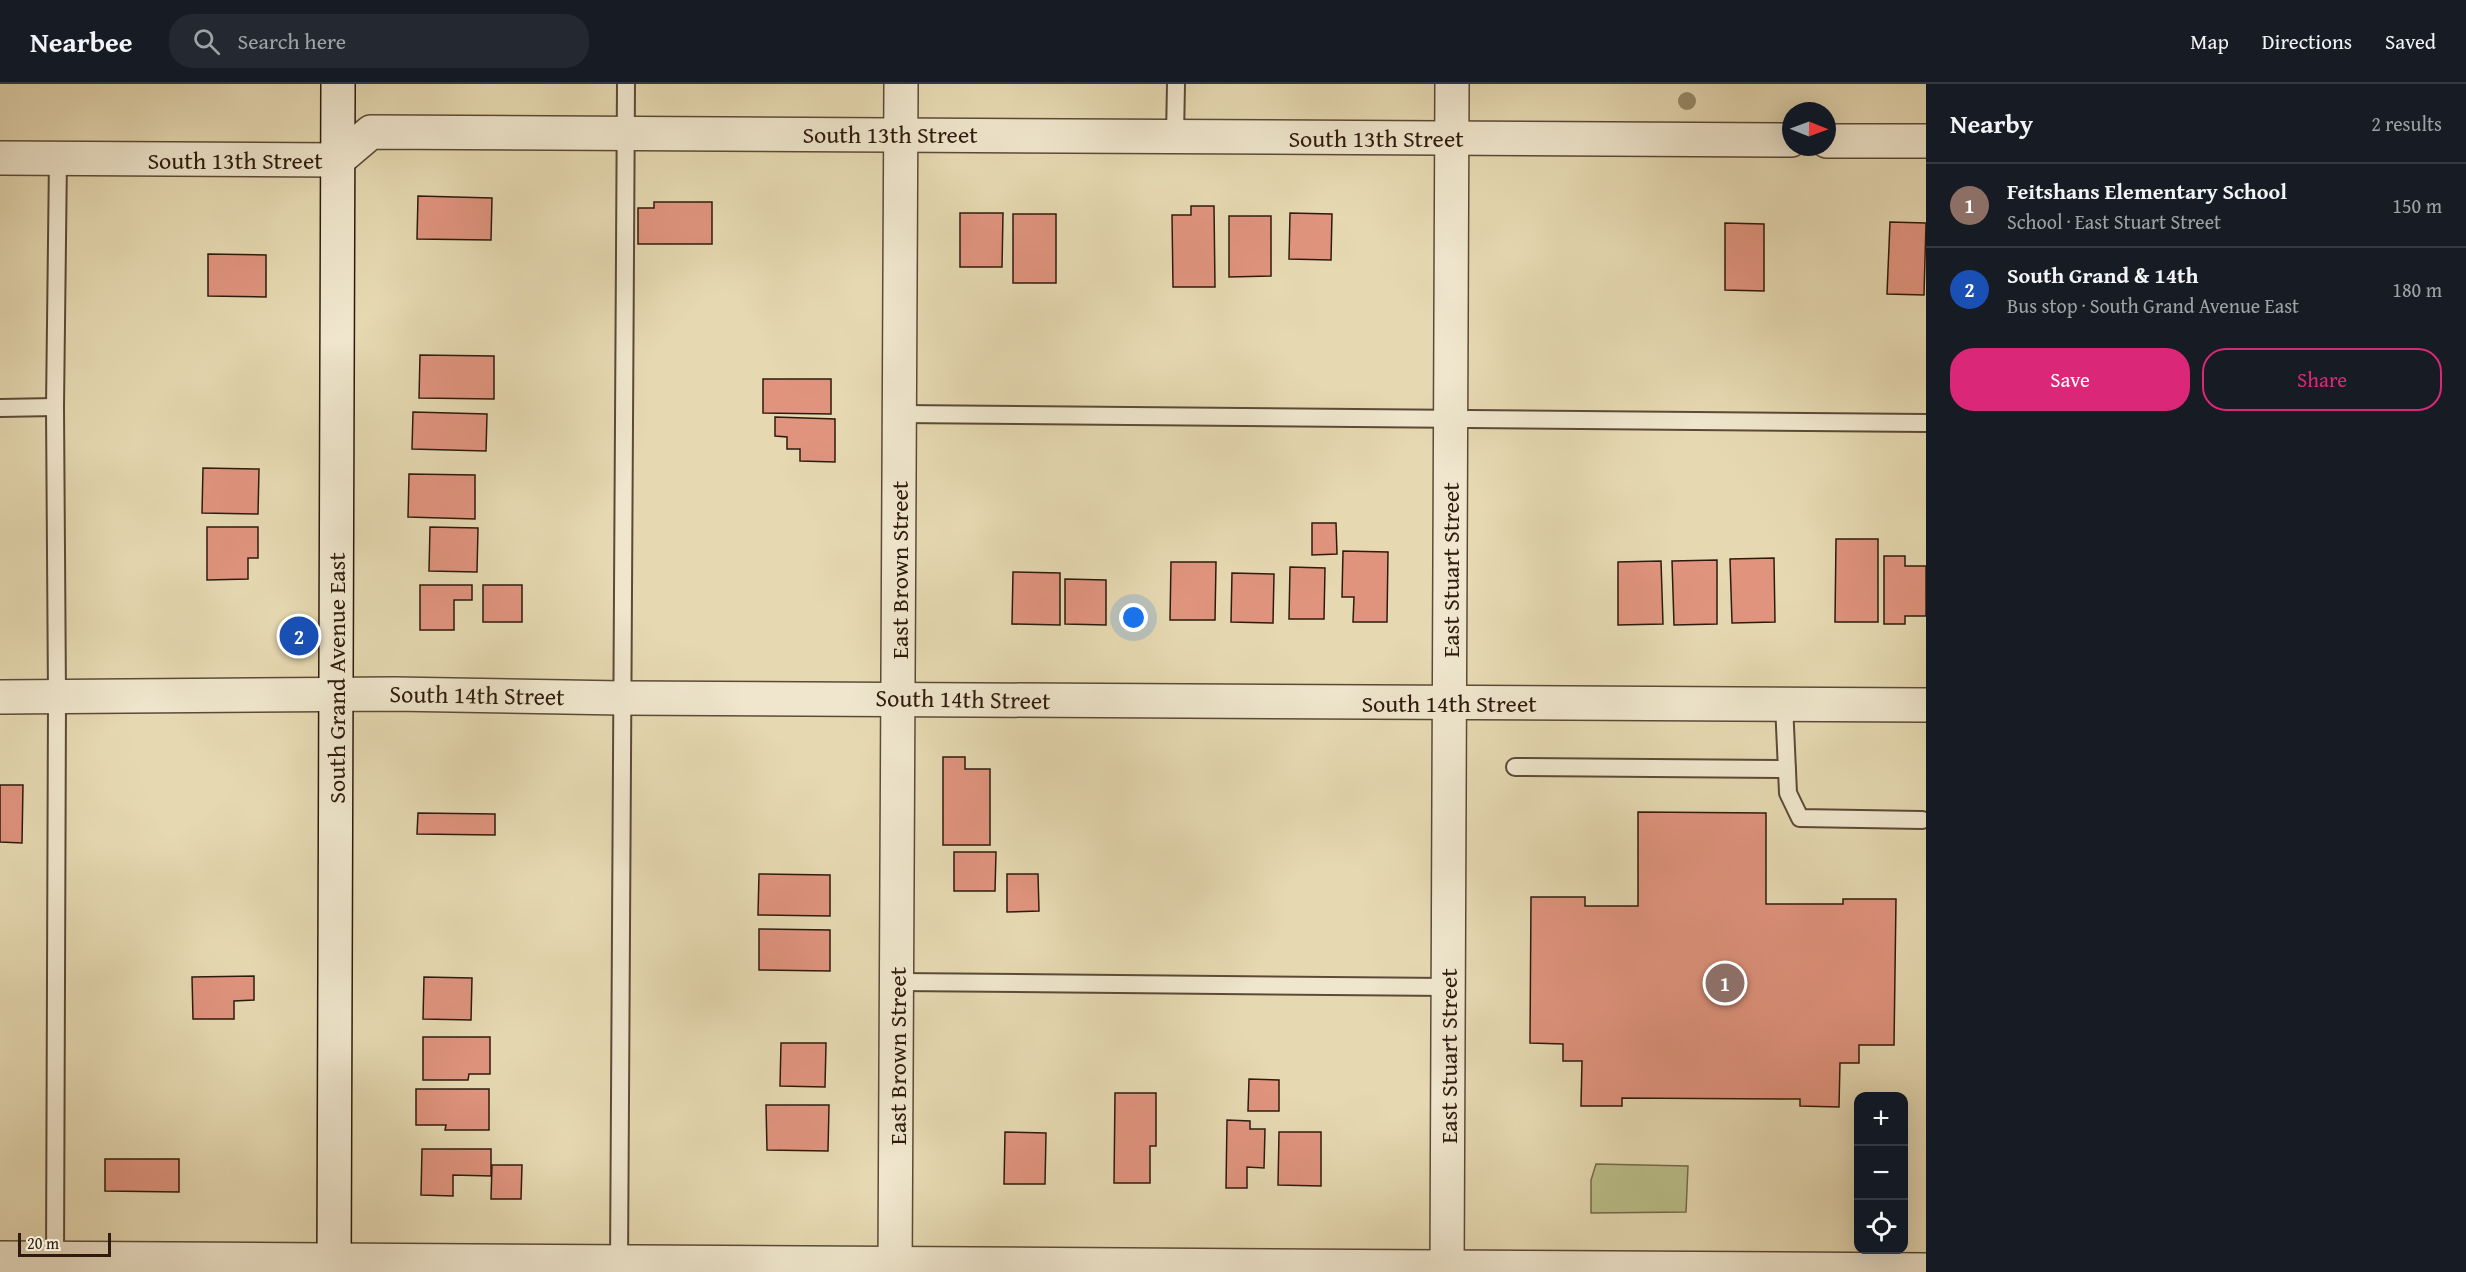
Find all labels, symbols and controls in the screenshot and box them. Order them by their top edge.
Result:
search box [169,14,589,68]
text: Nearbee [30,21,133,62]
icon: search [190,25,223,58]
text: Search here [238,25,346,57]
text: Map [2190,26,2229,57]
text: Directions [2262,26,2352,57]
text: Saved [2385,26,2436,57]
north arrow [1782,102,1836,156]
text: Nearby [1950,104,2033,143]
text: 2 results [2371,109,2442,138]
street label: South 13th Street [802,117,978,152]
street label: South 13th Street [1288,121,1464,156]
street label: South 13th Street [147,143,323,178]
text: Feitshans Elementary School [2007,175,2287,207]
text: 1 [1964,191,1975,220]
text: 150 m [2392,191,2442,220]
text: School · East Stuart Street [2007,207,2221,236]
text: South Grand & 14th [2007,259,2198,291]
text: 2 [1964,275,1975,304]
text: 180 m [2392,275,2442,304]
text: Bus stop · South Grand Avenue East [2007,291,2299,320]
button: Save [1950,348,2190,411]
button: Share [2202,348,2442,411]
street label: East Brown Street [882,480,917,659]
street label: East Stuart Street [1433,482,1468,658]
street label: South Grand Avenue East [319,552,354,804]
your location [1119,603,1148,632]
pin: 2 [280,614,318,658]
street label: South 14th Street [389,676,565,714]
street label: South 14th Street [875,680,1051,718]
street label: South 14th Street [1361,686,1537,721]
pin: 1 [1706,960,1744,1006]
street label: East Brown Street [880,966,915,1145]
street label: East Stuart Street [1431,968,1466,1144]
map controls [1854,1092,1908,1254]
button: + [1854,1092,1908,1146]
button: − [1854,1146,1908,1200]
button: locate [1854,1200,1908,1254]
scale bar [18,1230,111,1258]
text: 20 m [27,1231,59,1255]

